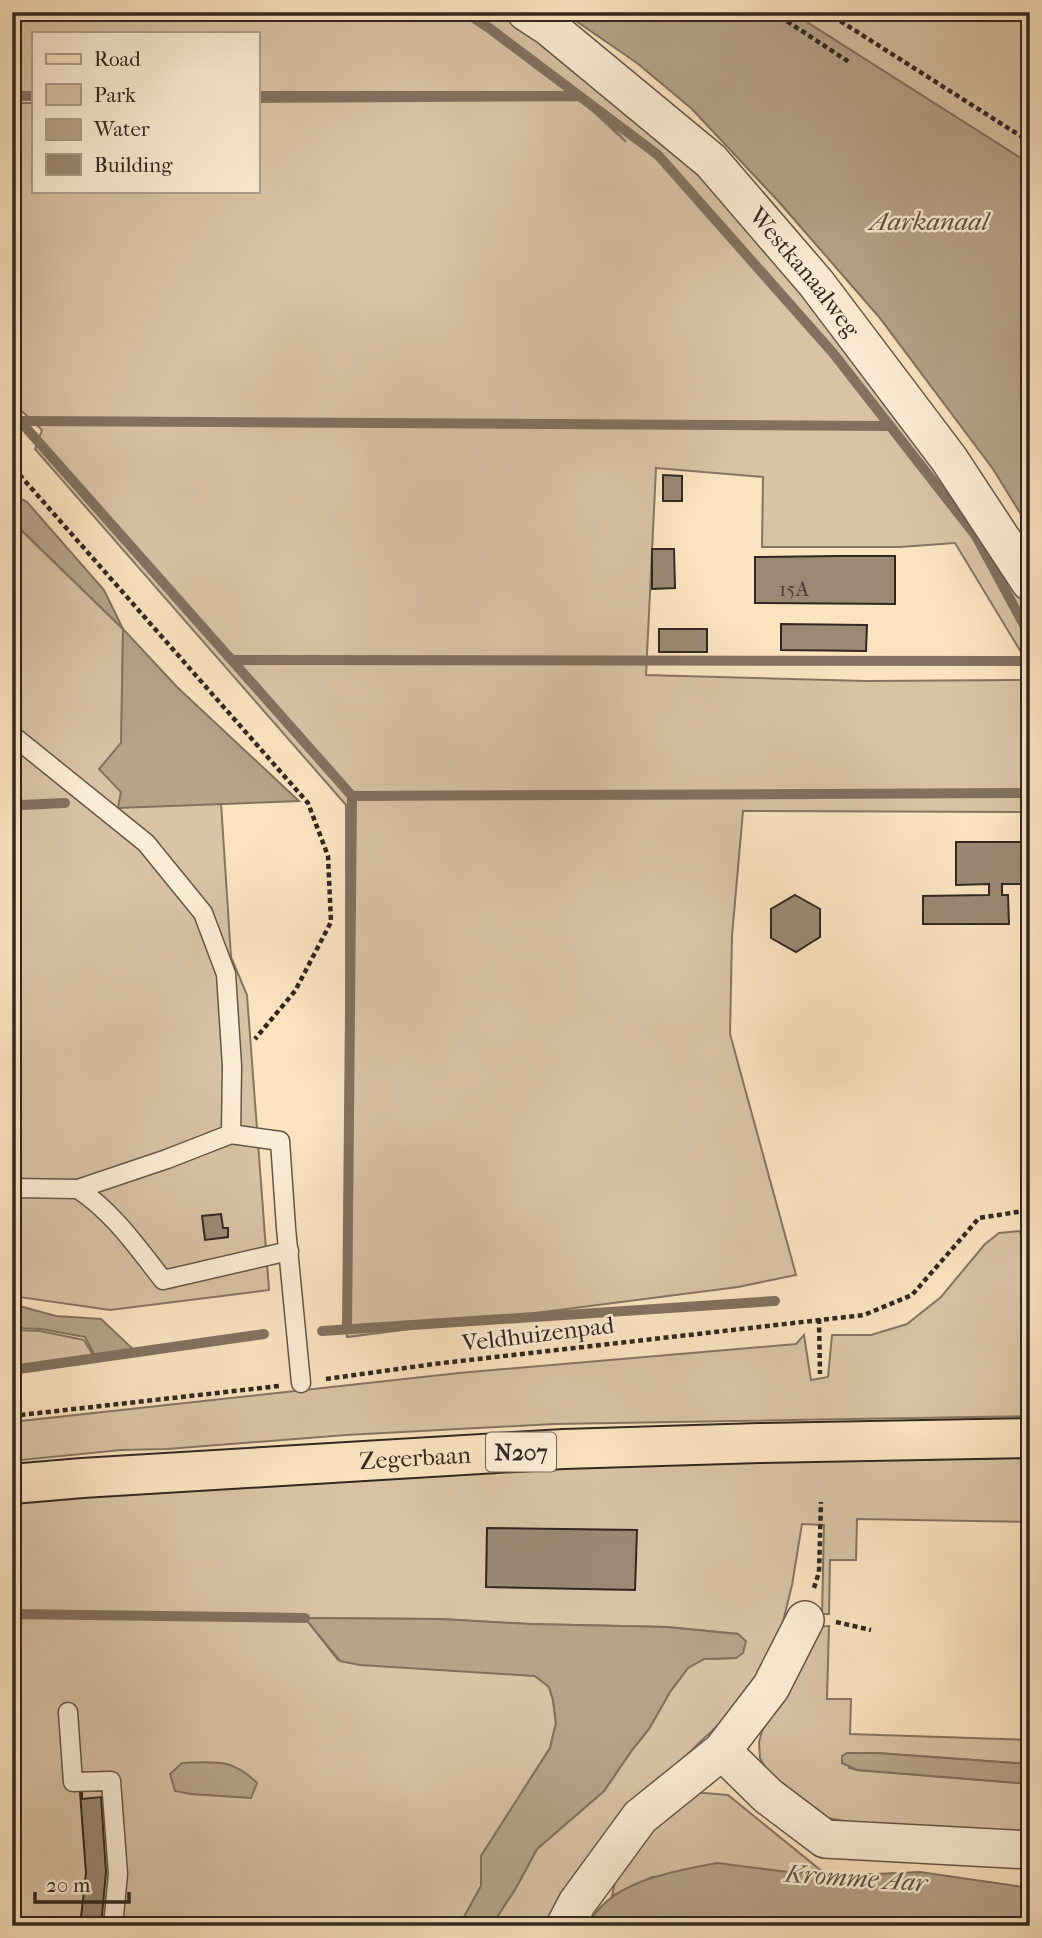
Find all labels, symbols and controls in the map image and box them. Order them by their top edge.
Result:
legend [32,32,259,192]
text: Road [94,47,141,71]
text: Park [94,83,136,107]
text: Water [93,117,150,141]
text: Building [94,153,173,177]
street label: Westkanaalweg [743,201,866,343]
water label: Aarkanaal [867,206,991,237]
house number: 15A [779,577,809,601]
street label: Veldhuizenpad [459,1311,617,1357]
road number: N207 [486,1432,556,1471]
street label: Zegerbaan [359,1441,472,1475]
water label: Kromme Aar [782,1857,930,1899]
scale bar [35,1861,130,1905]
text: 20 m [46,1873,91,1897]

